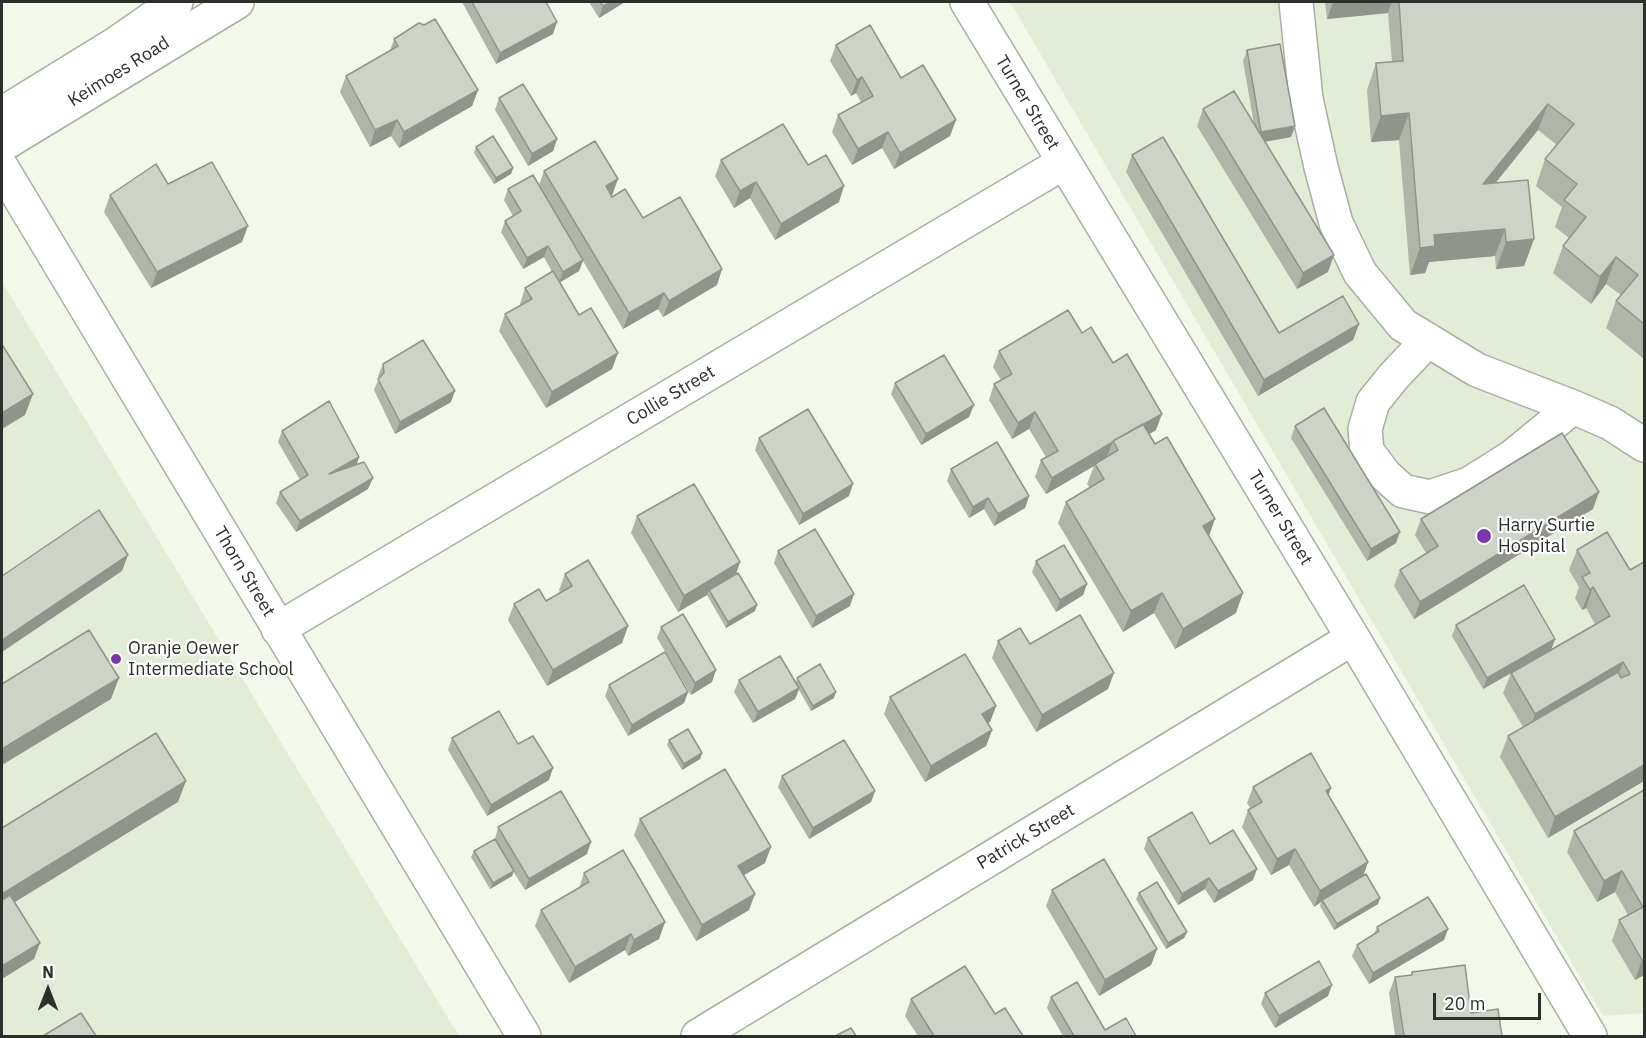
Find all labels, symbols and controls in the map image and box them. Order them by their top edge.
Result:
street label: Keimoes Road [64,32,174,112]
street label: Turner Street [990,52,1064,154]
street label: Collie Street [623,361,719,431]
street label: Turner Street [1243,467,1317,569]
place label: Harry Surtie Hospital [1498,515,1595,558]
street label: Thorn Street [209,523,279,621]
marker: Harry Surtie Hospital [1475,527,1493,545]
place label: Oranje Oewer Intermediate School [128,638,293,680]
marker: Oranje Oewer Intermediate School [109,652,123,666]
street label: Patrick Street [973,799,1079,875]
north arrow [18,960,78,1020]
text: N [42,962,54,982]
scale bar [1436,981,1544,1019]
text: 20 m [1444,992,1486,1015]

